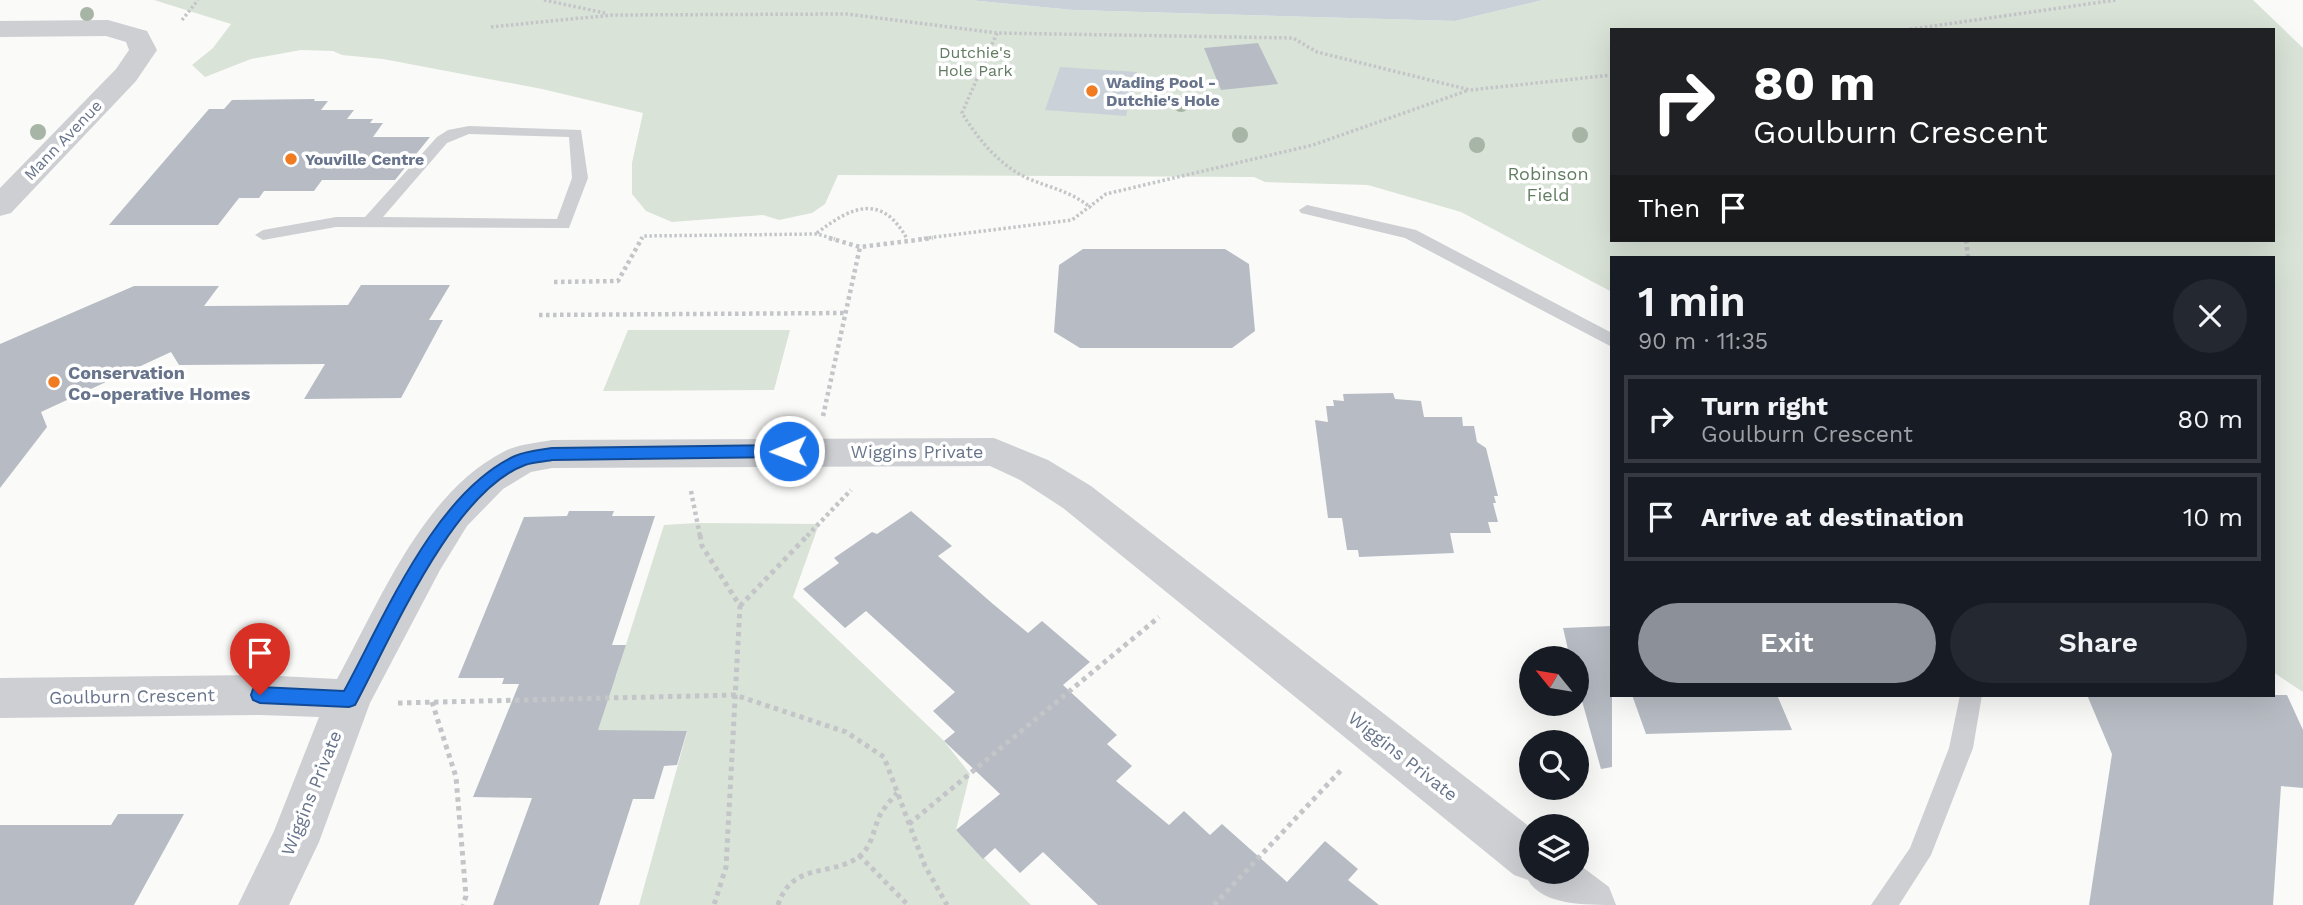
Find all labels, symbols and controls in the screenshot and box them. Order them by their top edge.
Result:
park label: Dutchie's Hole Park [937,43,1013,80]
text: 80 m [1753,54,1875,112]
icon: right [1638,56,1729,147]
place label: Wading Pool - Dutchie's Hole [1106,73,1220,110]
marker: Wading Pool - Dutchie's Hole [1084,83,1100,99]
street label: Mann Avenue [20,96,106,184]
text: Goulburn Crescent [1753,113,2048,151]
place label: Youville Centre [305,150,424,169]
marker: Youville Centre [283,151,299,167]
park label: Robinson Field [1507,163,1589,205]
icon: arrive [1714,189,1752,227]
text: Then [1638,193,1700,223]
text: 1 min [1638,277,1746,326]
button: close [2173,279,2247,353]
text: 90 m · 11:35 [1638,328,1768,355]
place label: Conservation Co-operative Homes [68,362,251,404]
marker: Conservation Co-operative Homes [46,374,62,390]
text: Turn right [1701,391,1828,421]
icon: right [1642,400,1680,438]
text: 80 m [2177,404,2243,434]
position arrow [752,414,826,488]
text: Goulburn Crescent [1701,421,1913,448]
street label: Wiggins Private [851,441,983,462]
icon: arrive [1642,498,1680,536]
text: Arrive at destination [1701,502,1964,532]
text: 10 m [2183,502,2243,532]
button: Exit [1638,603,1936,683]
button: Share [1950,603,2247,683]
pin [230,623,290,695]
icon: arrive [241,634,279,672]
north arrow [1519,646,1589,716]
map controls [1519,646,1589,884]
street label: Goulburn Crescent [49,684,216,708]
street label: Wiggins Private [1344,707,1462,805]
street label: Wiggins Private [276,728,346,858]
button: search [1519,730,1589,800]
button: layers [1519,814,1589,884]

